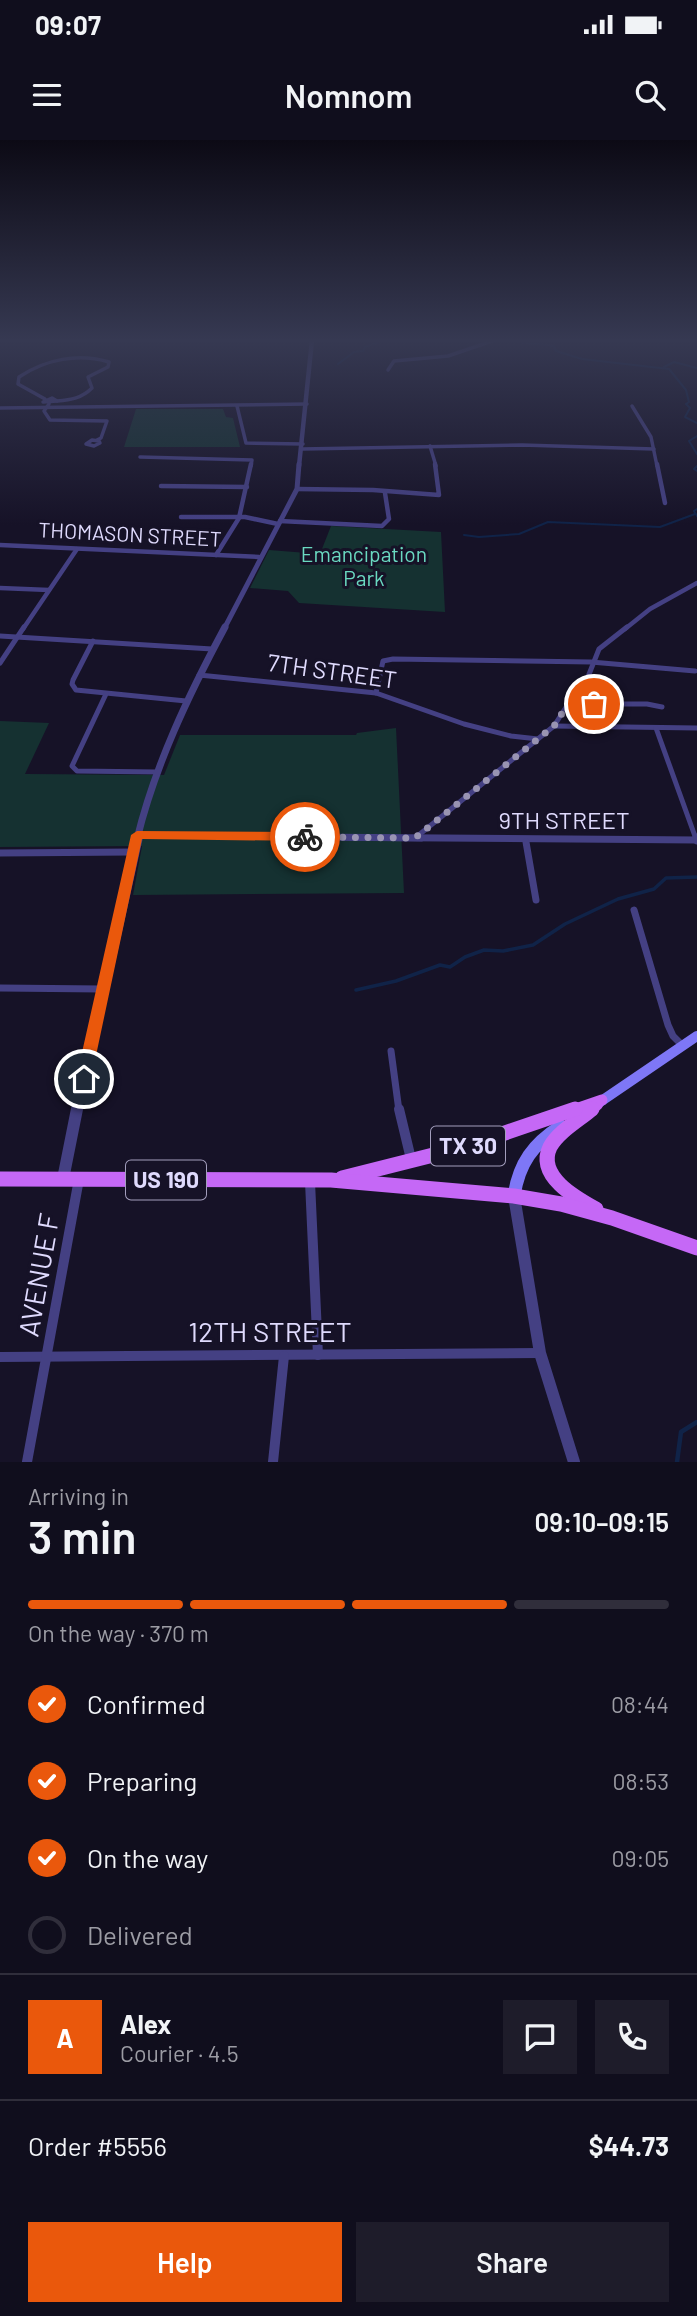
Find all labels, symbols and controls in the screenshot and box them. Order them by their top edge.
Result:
text: 09:07 [35,9,101,40]
icon: menu [28,76,66,114]
text: Nomnom [285,76,412,114]
icon: search [631,76,669,114]
street label: THOMASON STREET [38,516,222,551]
park label: Emancipation Park [301,541,427,590]
street label: 7TH STREET [266,647,399,694]
pin [564,674,624,734]
icon: bag [575,685,613,723]
courier [270,802,340,872]
street label: 9TH STREET [498,805,630,834]
icon: bike [286,818,324,856]
pin [54,1049,114,1109]
icon: home [65,1060,103,1098]
road number: TX 30 [431,1127,505,1166]
road number: US 190 [126,1161,206,1200]
street label: AVENUE F [10,1211,66,1339]
street label: 12TH STREET [188,1314,352,1348]
text: Arriving in [28,1482,129,1510]
text: 09:10–09:15 [535,1506,669,1537]
text: 3 min [28,1508,137,1563]
text: On the way · 370 m [28,1619,209,1647]
icon: check [28,1685,66,1723]
text: Confirmed [87,1688,206,1719]
text: 08:44 [611,1690,669,1718]
icon: check [28,1762,66,1800]
text: Preparing [87,1765,197,1796]
text: 08:53 [613,1767,669,1795]
icon: check [28,1839,66,1877]
text: On the way [87,1842,208,1873]
text: 09:05 [611,1844,669,1872]
text: Delivered [87,1919,193,1950]
button: chat [503,2000,577,2074]
button: phone [595,2000,669,2074]
text: Alex [120,2008,171,2039]
text: A [56,2022,74,2053]
text: Courier · 4.5 [120,2039,239,2067]
text: Order #5556 [28,2130,167,2161]
text: $44.73 [589,2130,669,2161]
button: Help [28,2222,342,2302]
button: Share [356,2222,669,2302]

